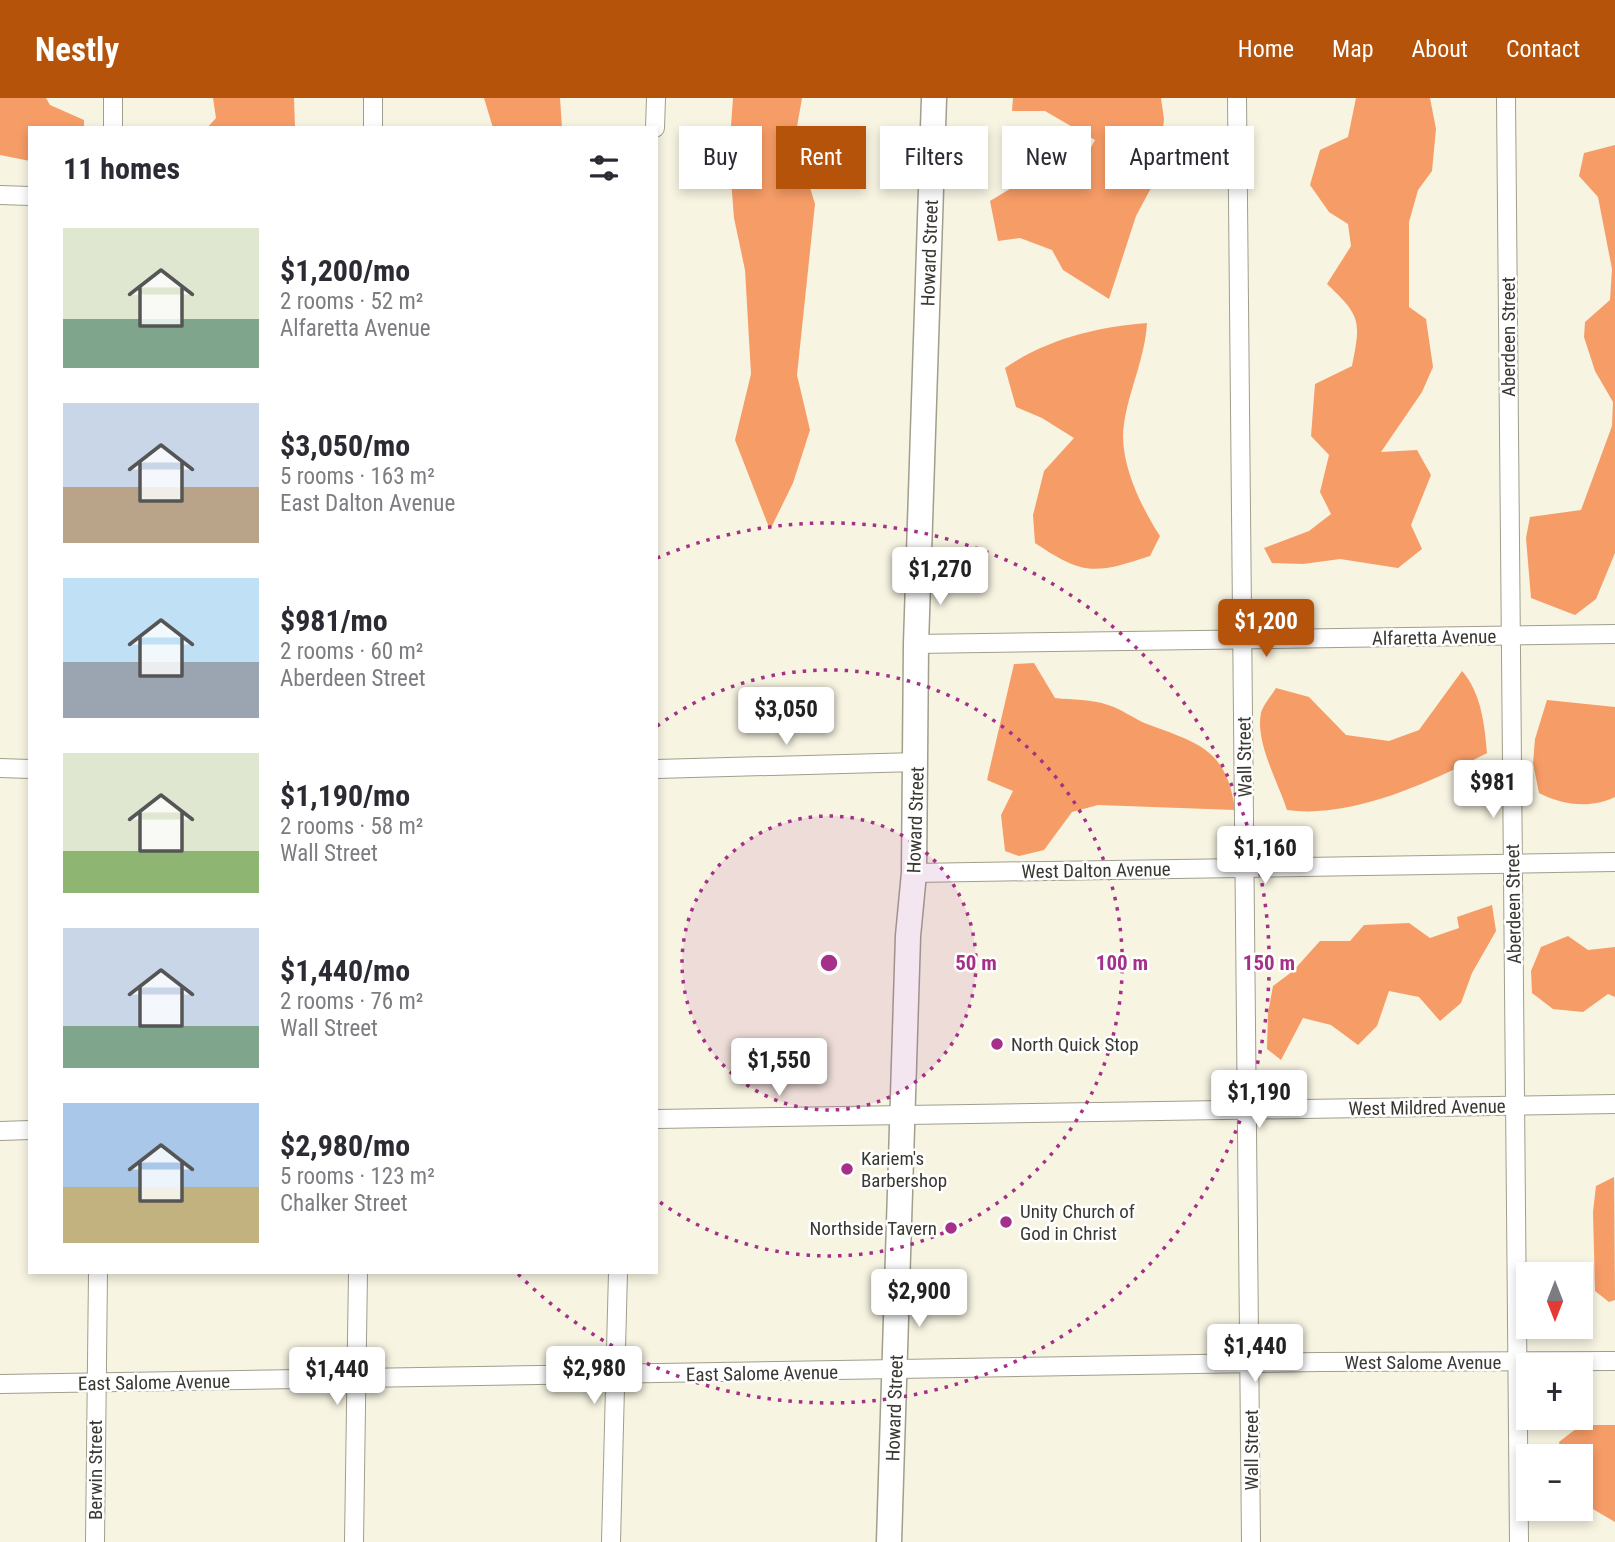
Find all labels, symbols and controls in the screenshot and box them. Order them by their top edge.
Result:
text: Nestly [35,30,119,69]
text: Home [1238,35,1294,63]
text: Map [1332,35,1374,63]
text: About [1412,35,1468,63]
text: Contact [1506,35,1580,63]
chip: Buy [679,126,762,189]
chip: Rent [776,126,866,189]
chip: Filters [880,126,988,189]
chip: New [1002,126,1091,189]
chip: Apartment [1105,126,1254,189]
icon: filters [585,149,623,187]
text: 11 homes [63,151,180,186]
street label: Howard Street [916,199,943,307]
text: $1,200/mo [280,253,410,288]
icon: home [119,256,203,340]
street label: Aberdeen Street [1497,277,1520,397]
text: 2 rooms · 52 m² [280,288,423,315]
text: Alfaretta Avenue [280,315,431,342]
text: $3,050/mo [280,428,410,463]
icon: home [119,431,203,515]
text: 5 rooms · 163 m² [280,463,435,490]
text: East Dalton Avenue [280,490,455,517]
pin: $1,270 [883,547,997,607]
text: $1,270 [908,556,972,583]
pin: $1,200 [1209,600,1323,659]
text: $981/mo [280,603,388,638]
icon: home [119,606,203,690]
text: $1,200 [1234,608,1298,635]
street label: Alfaretta Avenue [1372,625,1496,650]
text: 2 rooms · 60 m² [280,638,423,665]
text: Aberdeen Street [280,665,425,692]
pin: $3,050 [729,688,843,747]
text: $3,050 [754,696,818,723]
street label: Wall Street [1232,716,1257,798]
pin: $981 [1452,760,1534,820]
street label: Howard Street [902,766,929,874]
text: $981 [1470,769,1516,796]
text: $1,190/mo [280,778,410,813]
icon: home [119,781,203,865]
text: 2 rooms · 58 m² [280,813,423,840]
pin: $1,160 [1208,826,1322,886]
text: $1,160 [1233,835,1297,862]
text: Wall Street [280,840,378,867]
street label: Aberdeen Street [1501,844,1526,964]
street label: West Dalton Avenue [1021,858,1171,883]
centre of rings [817,951,841,975]
text: 50 m [955,951,997,975]
text: 100 m [1096,951,1148,975]
text: 150 m [1243,951,1295,975]
text: $1,440/mo [280,953,410,988]
icon: home [119,956,203,1040]
text: 2 rooms · 76 m² [280,988,423,1015]
text: Wall Street [280,1015,378,1042]
place label: North Quick Stop [1011,1033,1139,1056]
marker: North Quick Stop [989,1036,1005,1052]
pin: $1,550 [722,1038,836,1098]
text: $1,550 [747,1047,811,1074]
pin: $1,190 [1202,1070,1316,1130]
text: $1,190 [1227,1079,1291,1106]
street label: West Mildred Avenue [1348,1095,1506,1120]
text: $2,980/mo [280,1128,410,1163]
icon: home [119,1131,203,1215]
place label: Kariem's Barbershop [861,1147,947,1192]
marker: Kariem's Barbershop [839,1161,855,1177]
text: 5 rooms · 123 m² [280,1163,435,1190]
text: Chalker Street [280,1190,408,1217]
place label: Unity Church of God in Christ [1020,1200,1135,1245]
marker: Unity Church of God in Christ [998,1214,1014,1230]
place label: Northside Tavern [810,1217,937,1240]
marker: Northside Tavern [943,1220,959,1236]
north arrow [1516,1262,1592,1339]
map controls [1516,1262,1593,1521]
pin: $2,900 [862,1270,976,1329]
text: $2,900 [887,1278,951,1305]
pin: $1,440 [1198,1324,1312,1384]
text: $1,440 [1223,1333,1287,1360]
pin: $2,980 [537,1346,651,1406]
pin: $1,440 [280,1348,394,1407]
street label: West Salome Avenue [1345,1351,1502,1374]
button: + [1516,1353,1593,1430]
street label: Howard Street [881,1354,908,1462]
text: $2,980 [562,1355,626,1382]
text: $1,440 [305,1356,369,1383]
street label: East Salome Avenue [686,1361,838,1386]
street label: East Salome Avenue [78,1370,230,1395]
street label: Wall Street [1240,1410,1263,1490]
street label: Berwin Street [84,1420,107,1520]
button: − [1516,1444,1593,1521]

